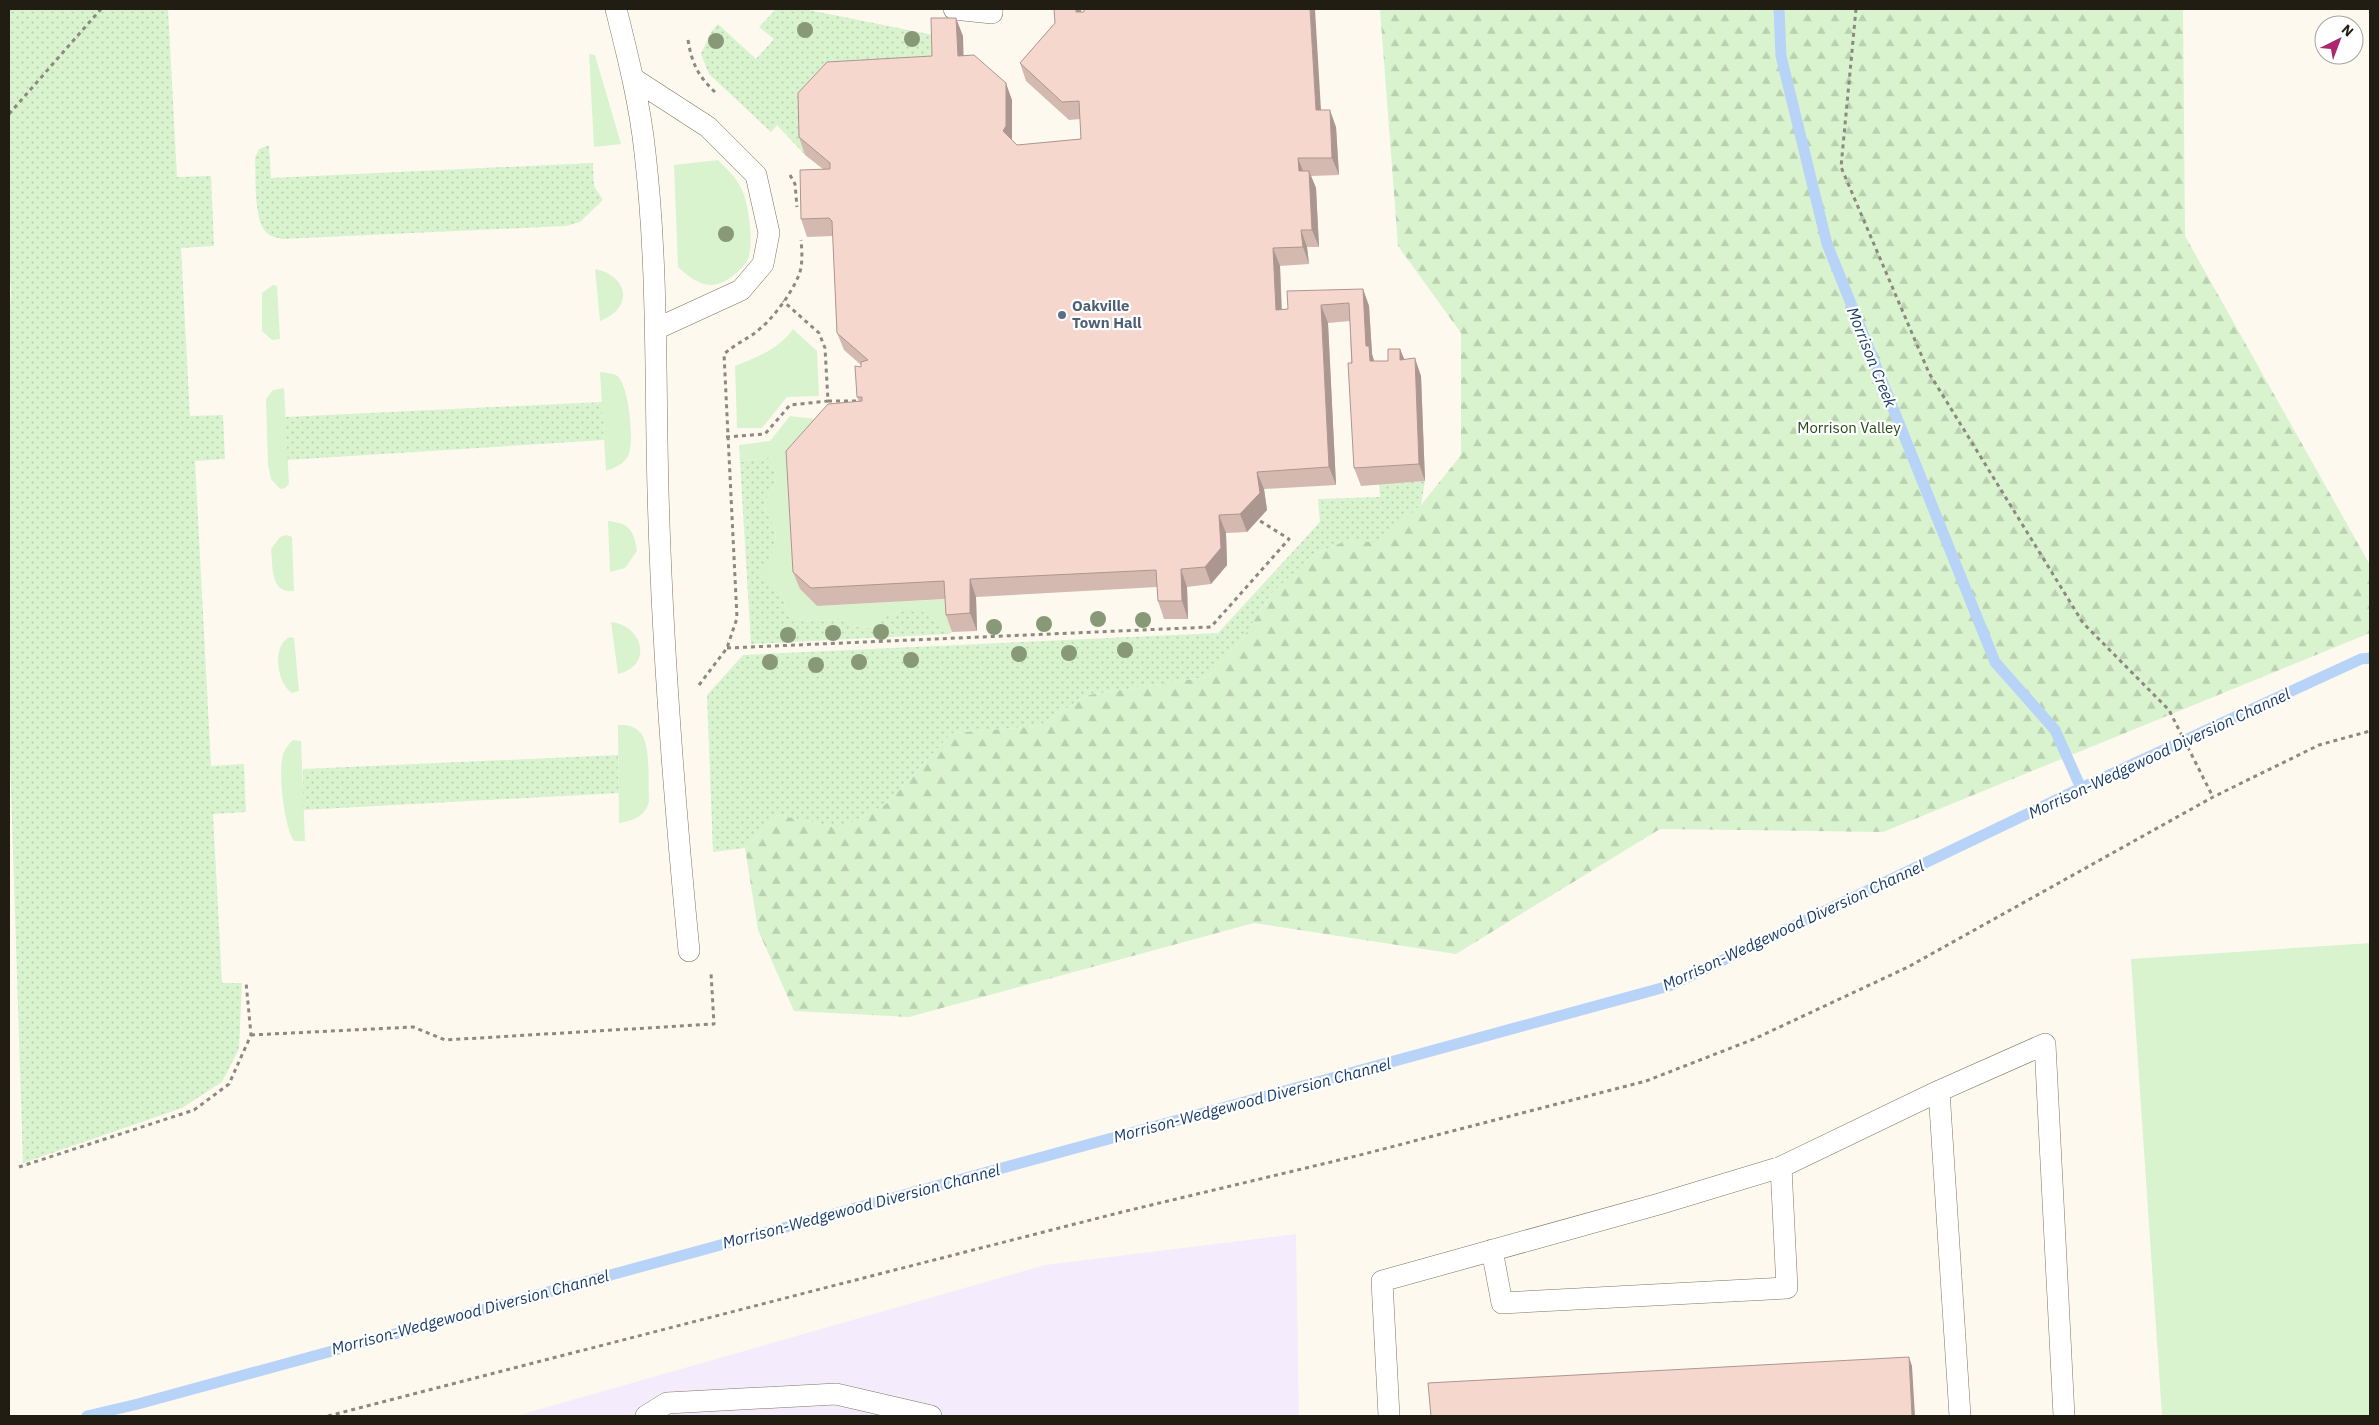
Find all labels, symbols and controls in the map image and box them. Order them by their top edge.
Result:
north arrow [2314,15,2364,65]
text: N [2338,20,2357,40]
place label: Oakville Town Hall [1072,296,1142,332]
water label: Morrison Creek [1843,304,1901,411]
marker: Oakville Town Hall [1056,309,1068,321]
park label: Morrison Valley [1797,418,1901,437]
water label: Morrison-Wedgewood Diversion Channel [2025,683,2294,823]
water label: Morrison-Wedgewood Diversion Channel [1659,855,1928,995]
water label: Morrison-Wedgewood Diversion Channel [1111,1053,1394,1147]
water label: Morrison-Wedgewood Diversion Channel [720,1159,1003,1253]
water label: Morrison-Wedgewood Diversion Channel [329,1265,612,1359]

